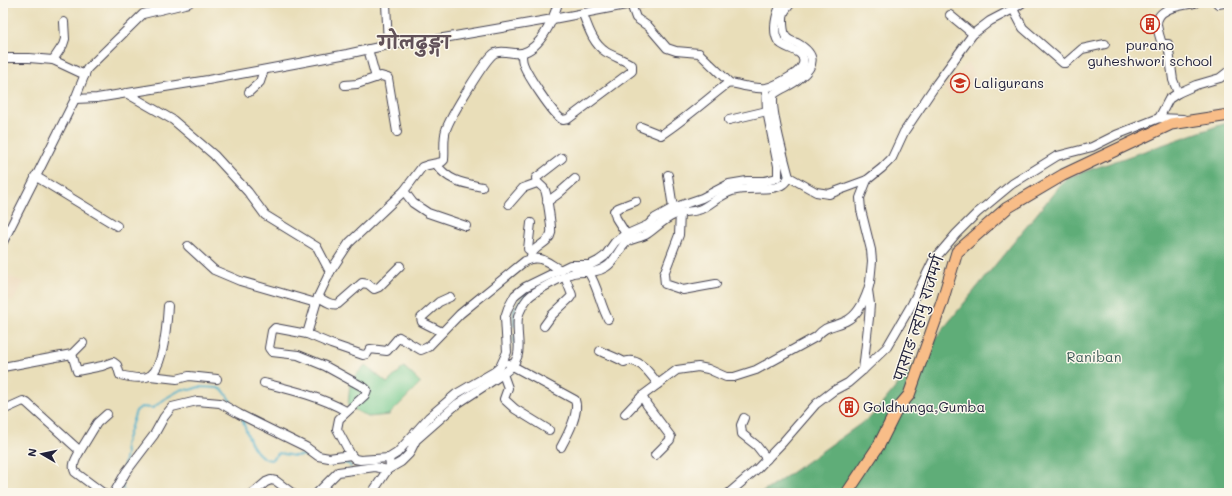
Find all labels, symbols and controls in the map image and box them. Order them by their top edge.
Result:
building icon: purano guheshwori school [1139,13,1161,35]
district label: गोलढुङ्गा [376,28,452,57]
place label: purano guheshwori school [1087,35,1213,70]
school or university icon: Laligurans [949,72,971,94]
place label: Laligurans [974,73,1044,92]
street label: पासाङ ल्हामु राजमर्ग [888,251,951,385]
park label: Raniban [1066,347,1122,366]
building icon: Goldhunga,Gumba [838,396,860,418]
place label: Goldhunga,Gumba [863,397,985,416]
north arrow [22,434,62,474]
text: N [24,447,40,458]

